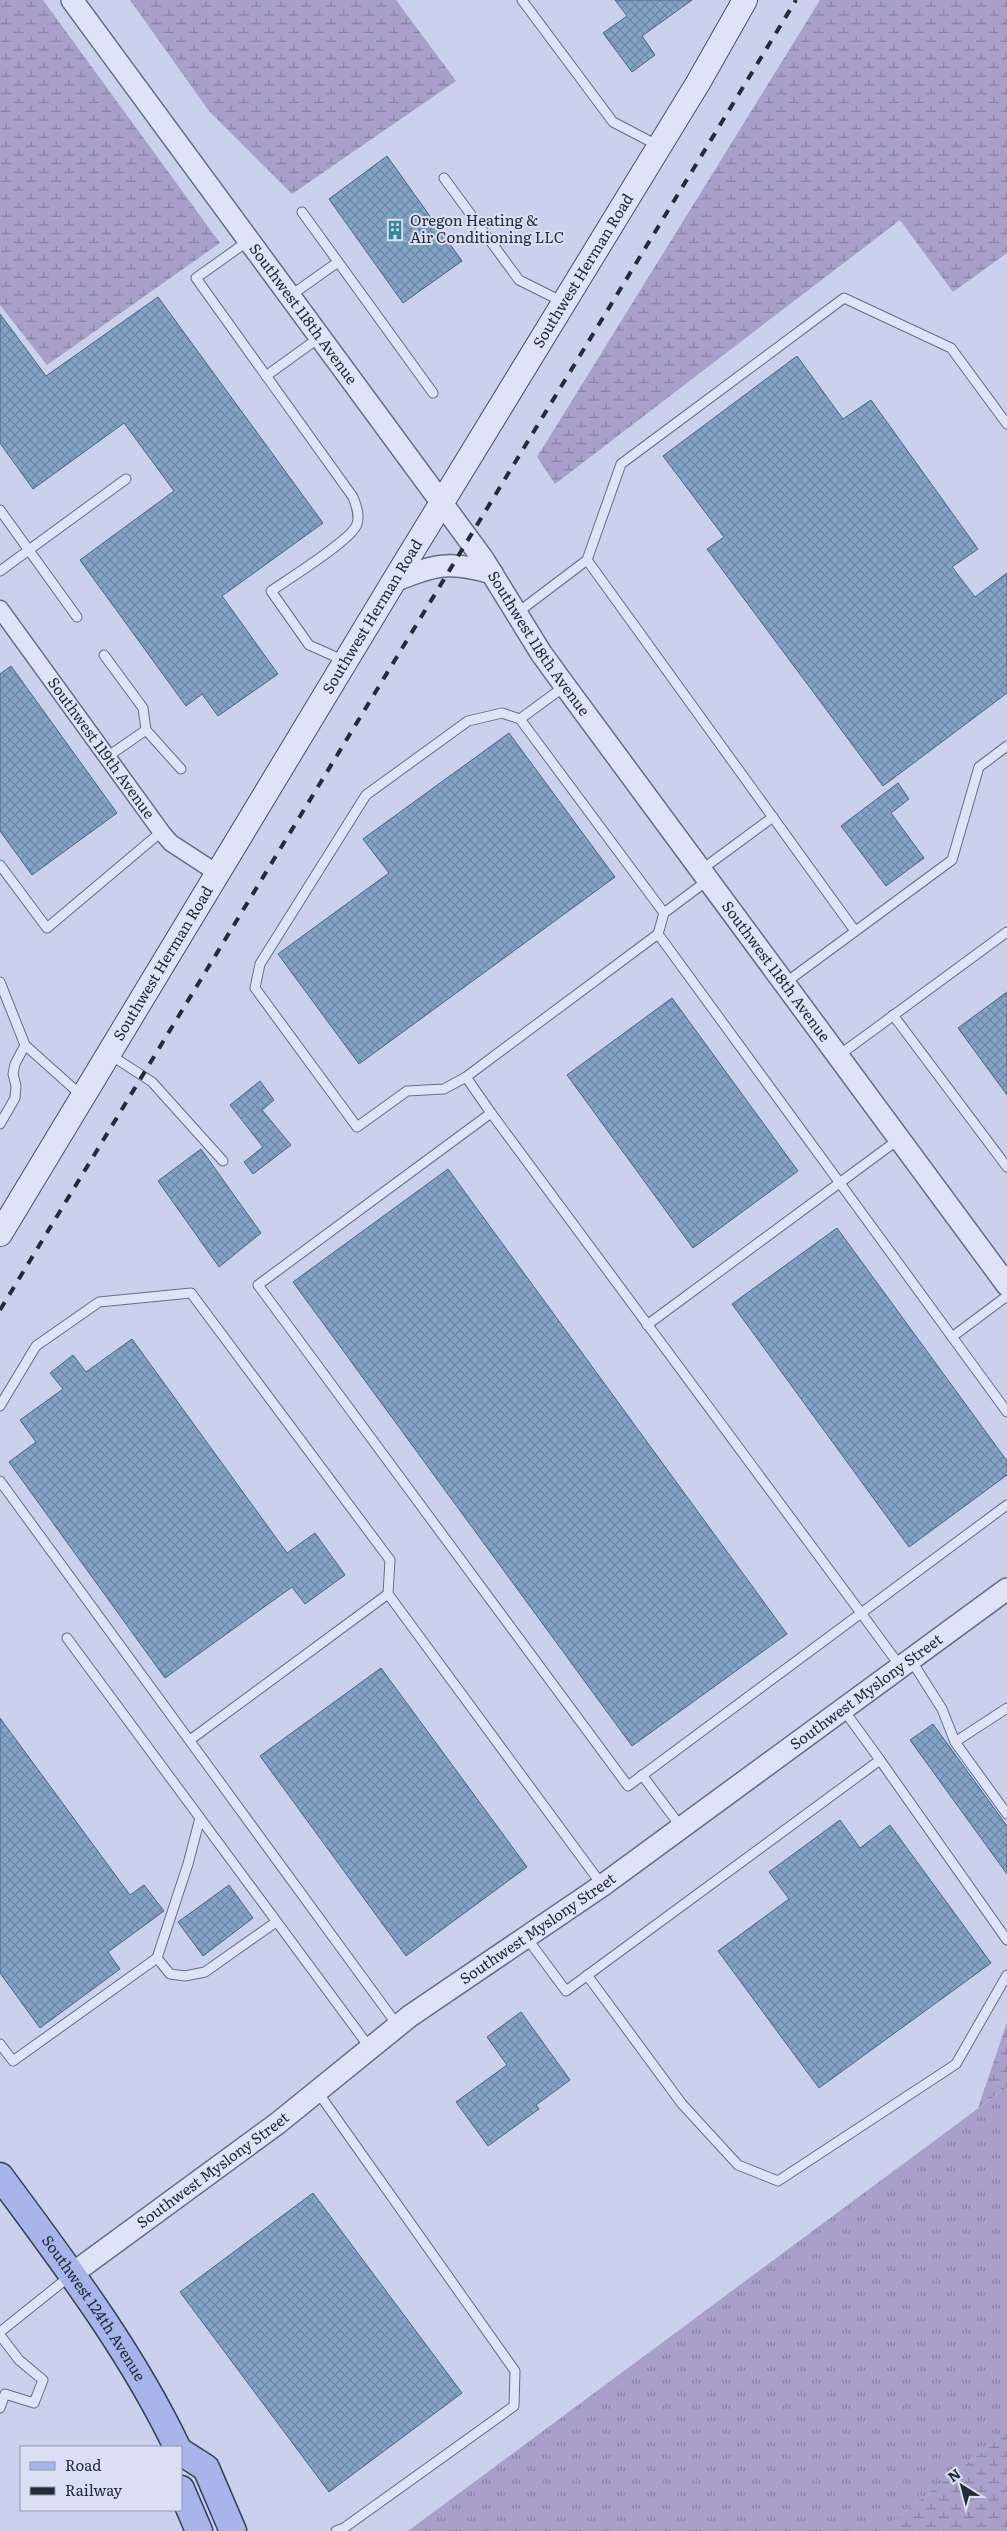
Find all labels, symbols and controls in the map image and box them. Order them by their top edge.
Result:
street label: Southwest Herman Road [526,188,638,352]
place label: Oregon Heating & Air Conditioning LLC [410,208,564,248]
building icon: Oregon Heating & Air Conditioning LLC [384,219,406,241]
street label: Southwest 118th Avenue [244,238,364,389]
street label: Southwest Herman Road [316,534,427,698]
street label: Southwest 118th Avenue [483,566,596,720]
street label: Southwest 119th Avenue [43,672,161,823]
street label: Southwest Herman Road [106,881,218,1044]
street label: Southwest 118th Avenue [717,895,837,1046]
street label: Southwest Myslony Street [784,1627,947,1755]
street label: Southwest Myslony Street [454,1866,620,1989]
street label: Southwest Myslony Street [131,2105,293,2233]
street label: Southwest 124th Avenue [37,2230,152,2385]
legend [20,2446,182,2511]
text: Road [65,2453,101,2476]
north arrow [937,2461,987,2511]
text: N [943,2463,965,2486]
text: Railway [65,2478,123,2501]

